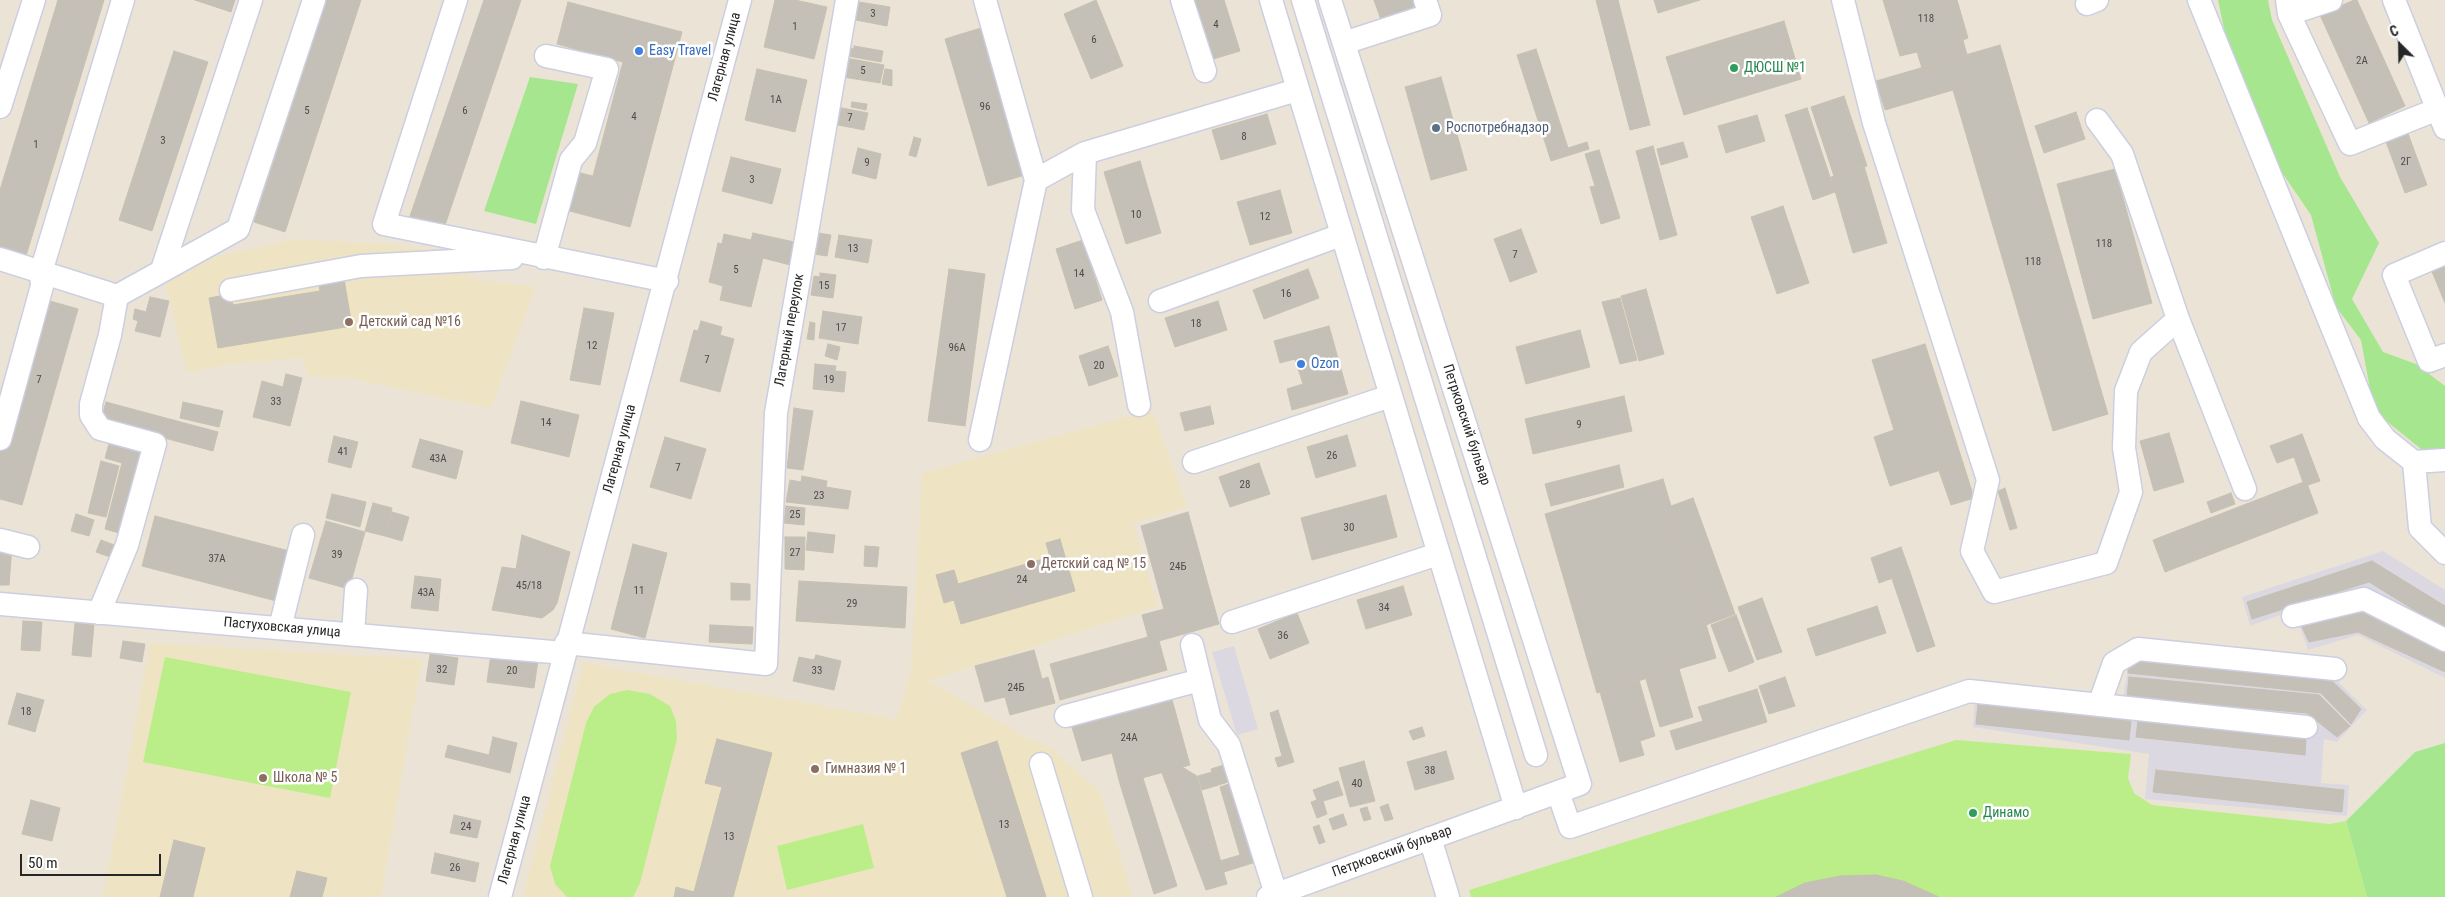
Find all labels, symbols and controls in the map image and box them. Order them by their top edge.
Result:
house number: 3 [870,7,876,21]
street label: Лагерная улица [705,11,745,103]
house number: 118 [1918,12,1934,26]
house number: 4 [1213,18,1219,32]
house number: 1 [792,20,798,34]
north arrow [2375,20,2425,70]
text: С [2387,22,2401,40]
house number: 6 [1091,33,1097,47]
place label: Easy Travel [649,43,711,59]
marker: Easy Travel [633,45,645,57]
house number: 2А [2356,54,2368,68]
place label: ДЮСШ №1 [1744,60,1806,76]
marker: ДЮСШ №1 [1728,62,1740,74]
house number: 5 [860,64,866,78]
house number: 1А [770,93,782,107]
house number: 96 [980,100,990,114]
house number: 5 [304,104,310,118]
house number: 6 [462,104,468,118]
house number: 4 [631,110,637,124]
house number: 7 [847,111,853,125]
place label: Роспотребнадзор [1446,120,1549,136]
marker: Роспотребнадзор [1430,122,1442,134]
house number: 8 [1241,130,1247,144]
house number: 3 [160,134,166,148]
house number: 1 [33,138,39,152]
house number: 2Г [2401,155,2411,169]
house number: 9 [864,156,870,170]
house number: 3 [749,173,755,187]
house number: 10 [1131,208,1141,222]
house number: 12 [1260,210,1270,224]
house number: 118 [2096,237,2112,251]
house number: 13 [848,242,858,256]
house number: 7 [1512,248,1518,262]
house number: 118 [2025,255,2041,269]
house number: 5 [733,263,739,277]
house number: 14 [1074,267,1084,281]
street label: Лагерный переулок [772,272,808,388]
house number: 15 [819,279,829,293]
house number: 16 [1281,287,1291,301]
place label: Детский сад №16 [359,314,461,330]
marker: Детский сад №16 [343,316,355,328]
house number: 18 [1191,317,1201,331]
house number: 17 [836,321,846,335]
house number: 12 [587,339,597,353]
house number: 96А [948,341,966,355]
house number: 7 [704,353,710,367]
place label: Ozon [1311,356,1339,372]
marker: Ozon [1295,358,1307,370]
house number: 20 [1094,359,1104,373]
street label: Петрковский бульвар [1439,362,1493,488]
house number: 7 [36,373,42,387]
house number: 19 [824,373,834,387]
house number: 33 [271,395,281,409]
street label: Лагерная улица [600,403,640,495]
house number: 14 [541,416,551,430]
house number: 9 [1576,418,1582,432]
house number: 41 [338,445,348,459]
house number: 26 [1327,449,1337,463]
house number: 43А [429,452,447,466]
house number: 7 [675,461,681,475]
house number: 28 [1240,478,1250,492]
house number: 23 [814,489,824,503]
house number: 25 [790,508,800,522]
house number: 30 [1344,521,1354,535]
house number: 27 [790,546,800,560]
house number: 39 [332,548,342,562]
house number: 37А [208,552,226,566]
place label: Детский сад № 15 [1041,556,1146,572]
marker: Детский сад № 15 [1025,558,1037,570]
house number: 24Б [1170,560,1186,574]
house number: 24 [1017,573,1027,587]
house number: 45/18 [516,579,542,593]
house number: 11 [634,584,644,598]
house number: 43А [417,586,435,600]
house number: 29 [847,597,857,611]
house number: 34 [1379,601,1389,615]
street label: Пастуховская улица [223,615,341,641]
house number: 36 [1278,629,1288,643]
house number: 32 [437,663,447,677]
house number: 20 [507,664,517,678]
house number: 33 [812,664,822,678]
house number: 24Б [1008,681,1024,695]
house number: 18 [21,705,31,719]
house number: 24А [1120,731,1138,745]
place label: Гимназия № 1 [825,761,906,777]
marker: Гимназия № 1 [809,763,821,775]
house number: 38 [1425,764,1435,778]
place label: Школа № 5 [273,770,338,786]
marker: Школа № 5 [257,772,269,784]
house number: 40 [1352,777,1362,791]
street label: Лагерная улица [495,794,535,886]
place label: Динамо [1983,805,2029,821]
marker: Динамо [1967,807,1979,819]
house number: 13 [999,818,1009,832]
house number: 24 [461,820,471,834]
street label: Петрковский бульвар [1330,823,1454,881]
house number: 13 [724,830,734,844]
scale bar [22,844,164,876]
text: 50 m [28,854,58,872]
house number: 26 [450,861,460,875]

